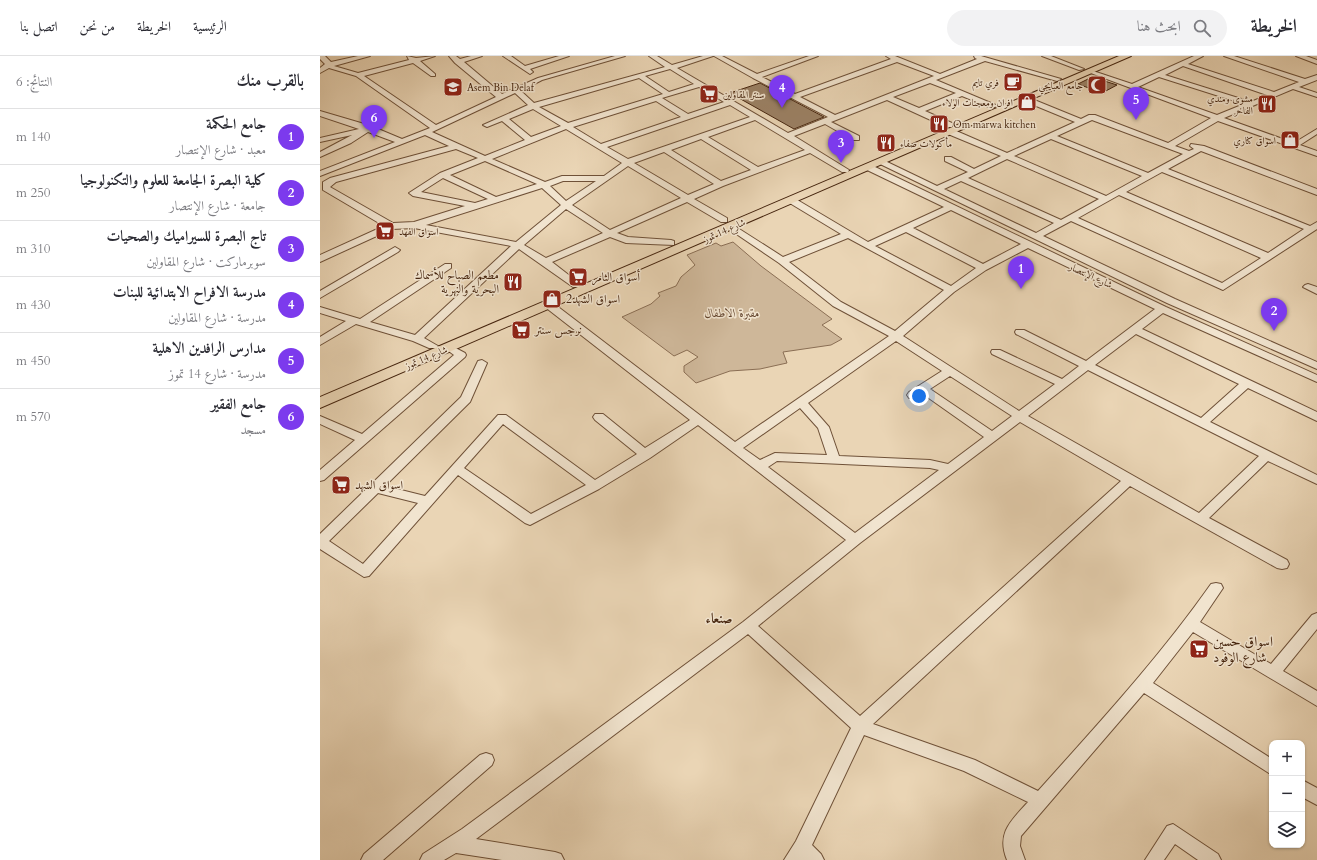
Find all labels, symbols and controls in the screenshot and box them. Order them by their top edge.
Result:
search box [947,10,1227,46]
text: الخريطة [1251,13,1297,39]
text: ابحث هنا [1137,16,1181,36]
text: اتصل بنا [20,17,58,36]
text: من نحن [80,17,115,36]
text: الخريطة [137,17,171,36]
text: الرئيسية [193,17,227,36]
icon: search [1191,17,1213,39]
text: بالقرب منك [237,69,304,92]
cafe icon: فري تايم [1002,71,1024,93]
text: النتائج: 6 [16,73,52,91]
mosque icon: جامع العبايجي [1086,74,1108,96]
pin: 4 [769,75,795,108]
school or university icon: Asem Bin Delaf [442,76,464,98]
place label: فري تايم [972,76,999,92]
place label: جامع العبايجي [1039,79,1083,95]
place label: Asem Bin Delaf [467,81,536,95]
supermarket icon: سنتر المقاولين [698,83,720,105]
pin: 5 [1123,87,1149,120]
place label: سنتر المقاولين [723,88,765,102]
shop icon: افران ومعجنات الولاء [1016,91,1038,113]
place label: مشوى ومندي الفاخر [1207,92,1253,118]
restaurant icon: مشوى ومندي الفاخر [1256,93,1278,115]
place label: افران ومعجنات الولاء [942,96,1013,110]
pin: 6 [361,105,387,138]
restaurant icon: Om marwa kitchen [928,113,950,135]
text: جامع الحكمة [206,114,266,134]
place label: Om marwa kitchen [953,118,1036,132]
text: 140 m [16,128,50,146]
text: 1 [288,128,294,146]
shop icon: اسواق كناري [1279,129,1301,151]
pin: 3 [828,130,854,163]
restaurant icon: مأكولات صفاء [875,132,897,154]
place label: اسواق كناري [1233,134,1276,149]
place label: مأكولات صفاء [900,136,952,151]
text: معبد · شارع الإنتصار [176,141,266,159]
text: كلية البصرة الجامعة للعلوم والتكنولوجيا [80,170,266,190]
text: 250 m [16,184,50,202]
text: 2 [288,184,294,202]
text: جامعة · شارع الإنتصار [170,197,266,215]
street label: شارع 14 تموز [700,215,749,249]
supermarket icon: اسواق الفهد [374,220,396,242]
place label: اسواق الفهد [399,225,438,239]
text: تاج البصرة للسيراميك والصحيات [106,226,266,246]
text: 310 m [16,240,50,258]
text: 3 [288,240,294,258]
text: سوبرماركت · شارع المقاولين [146,253,266,271]
pin: 1 [1008,256,1034,289]
street label: شارع الإنتصار [1065,259,1115,294]
supermarket icon: أسواق الثامر [567,266,589,288]
place label: مطعم الصباح للأسماك البحرية والنهرية [415,267,499,297]
place label: أسواق الثامر [592,269,640,286]
restaurant icon: مطعم الصباح للأسماك البحرية والنهرية [502,271,524,293]
text: مدرسة اﻻفراح اﻻبتدائية للبنات [113,282,266,302]
shop icon: اسواق الشهد2 [541,288,563,310]
place label: اسواق الشهد2 [566,291,621,307]
text: 430 m [16,296,50,314]
text: 4 [288,296,294,314]
pin: 2 [1261,298,1287,331]
park label: مقبرة الاطفال [704,305,760,321]
text: مدرسة · شارع المقاولين [168,309,266,327]
supermarket icon: نرجس سنتر [510,319,532,341]
place label: نرجس سنتر [533,322,582,339]
text: مدارس الرافدين اﻻهلية [153,338,266,358]
street label: شارع 14 تموز [402,343,451,375]
text: 450 m [16,352,50,370]
text: 5 [288,352,294,370]
text: مدرسة · شارع 14 تموز [169,365,266,383]
your location [909,386,929,406]
text: جامع الفقير [211,394,266,414]
text: 570 m [16,408,50,426]
text: 6 [288,408,294,426]
text: مسجد [240,421,266,439]
supermarket icon: اسواق الشهد [330,474,352,496]
place label: اسواق الشهد [355,477,403,493]
district label: صنعاء [706,609,732,628]
place label: اسواق حسين شارع الوفود [1213,632,1273,669]
supermarket icon: اسواق حسين شارع الوفود [1188,638,1210,660]
map controls [1269,740,1305,848]
button: + [1269,740,1305,776]
button: − [1269,776,1305,812]
button: layers [1269,812,1305,848]

